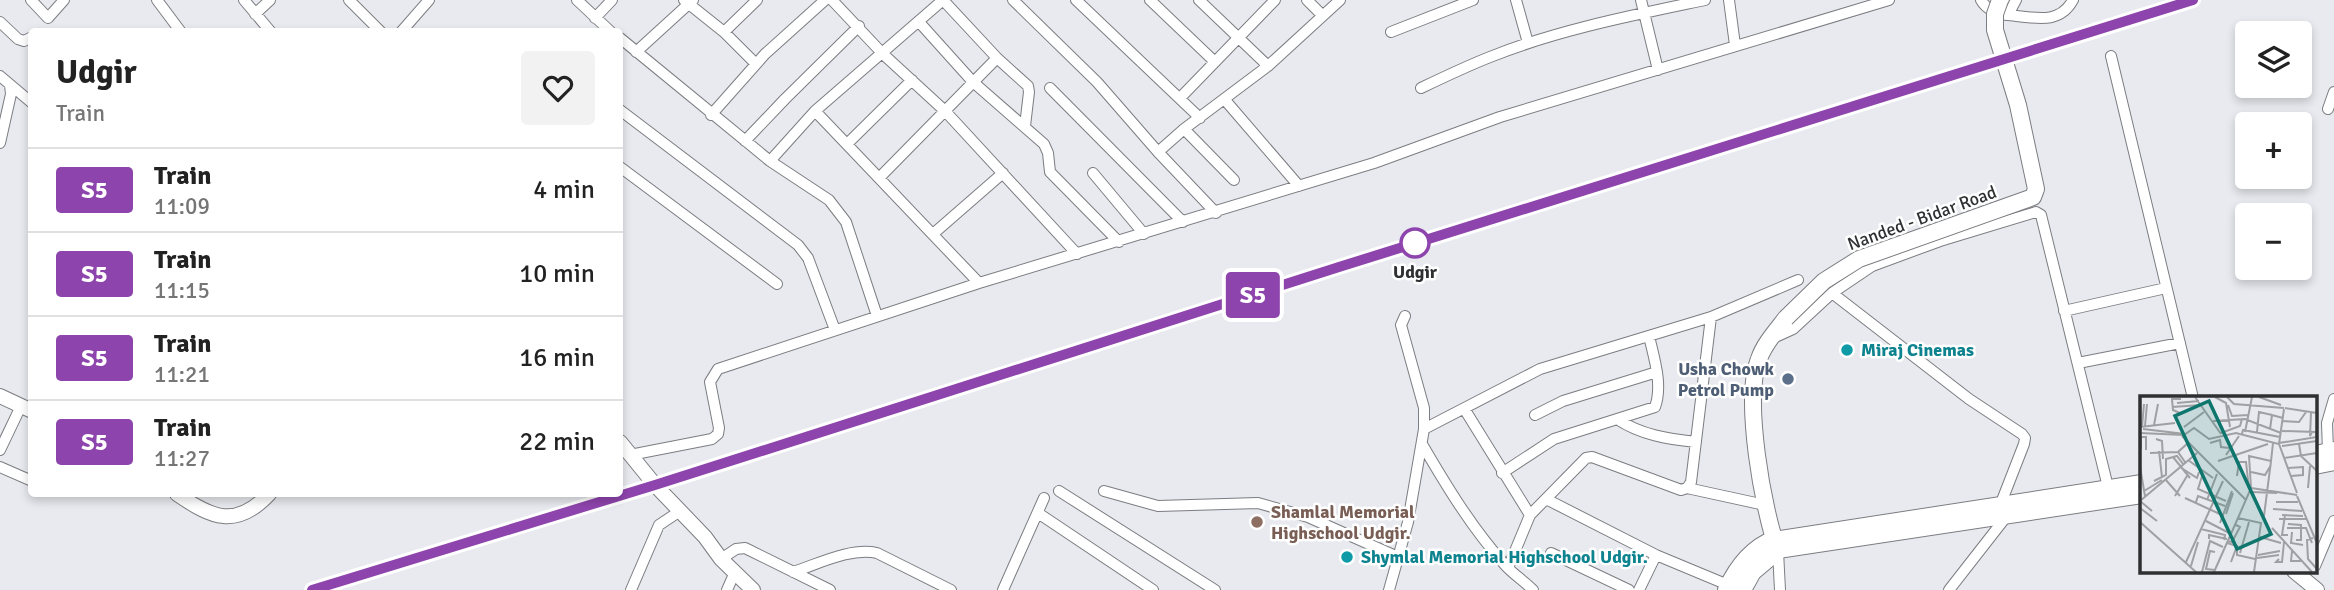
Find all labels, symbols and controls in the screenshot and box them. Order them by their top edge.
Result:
map controls [2235,21,2312,280]
button: layers [2235,21,2312,98]
button: heart [521,51,595,125]
text: Udgir [56,52,137,93]
text: Train [56,99,105,128]
button: + [2235,112,2312,189]
text: Train [154,160,212,192]
text: 4 min [533,174,595,206]
text: S5 [81,175,108,205]
street label: Nanded - Bidar Road [1844,181,2000,255]
text: 11:09 [154,192,210,221]
button: − [2235,203,2312,280]
marker: Udgir [1400,228,1430,258]
text: Train [154,244,212,276]
text: 10 min [519,258,595,290]
text: S5 [81,259,108,289]
place label: Udgir [1393,261,1438,283]
line badge: S5 [1222,272,1284,318]
text: 11:15 [154,276,210,305]
text: S5 [1240,280,1266,310]
text: Train [154,328,212,360]
place label: Miraj Cinemas [1861,339,1974,361]
text: 16 min [519,342,595,374]
marker: Miraj Cinemas [1839,342,1855,358]
text: S5 [81,343,108,373]
place label: Usha Chowk Petrol Pump [1678,358,1775,401]
text: 11:21 [154,360,210,389]
marker: Usha Chowk Petrol Pump [1780,371,1796,387]
inset map [2140,396,2316,572]
text: Train [154,412,212,444]
text: 22 min [519,426,595,458]
text: S5 [81,427,108,457]
text: 11:27 [154,444,210,473]
place label: Shamlal Memorial Highschool Udgir. [1271,501,1415,544]
marker: Shamlal Memorial Highschool Udgir. [1249,514,1265,530]
place label: Shymlal Memorial Highschool Udgir. [1361,546,1648,568]
marker: Shymlal Memorial Highschool Udgir. [1339,549,1355,565]

